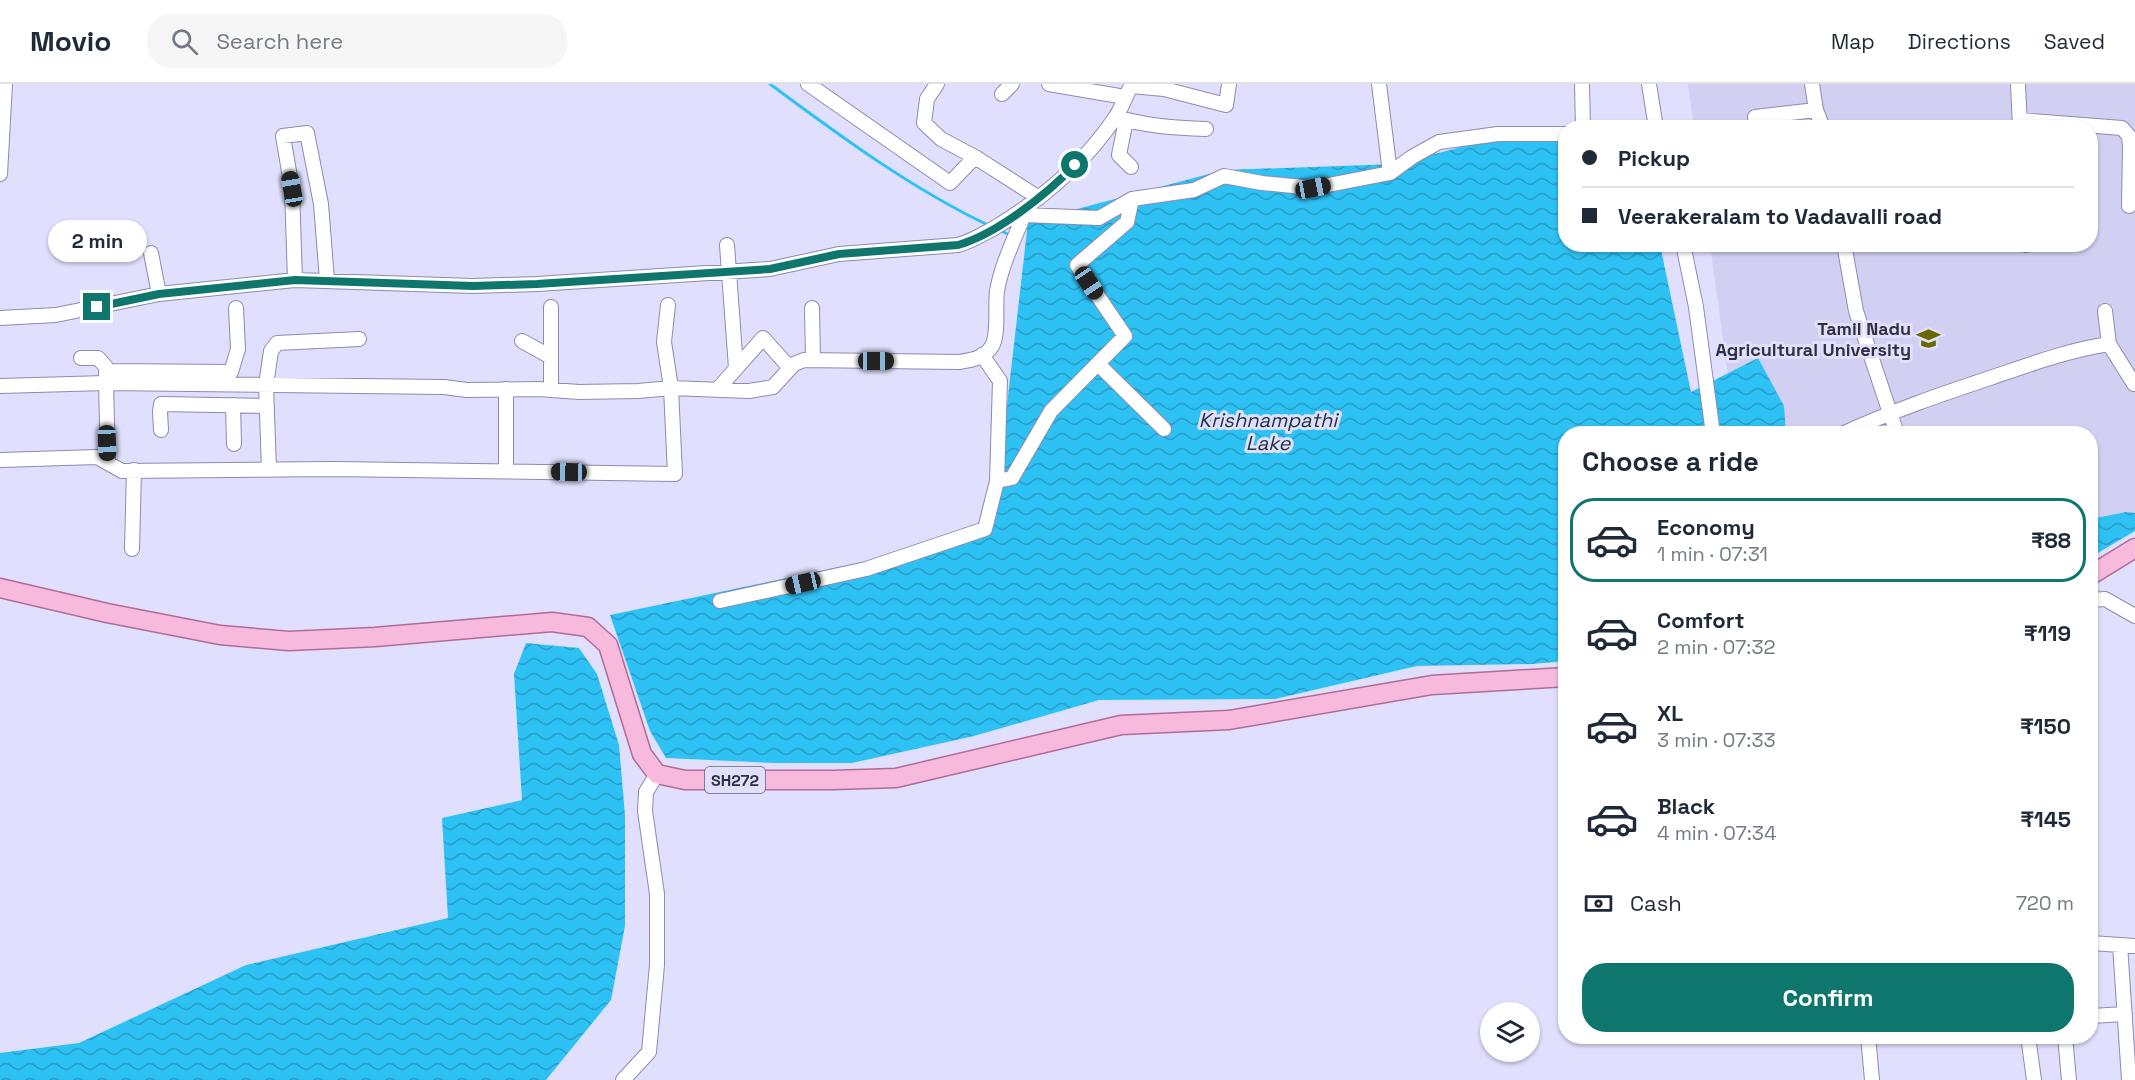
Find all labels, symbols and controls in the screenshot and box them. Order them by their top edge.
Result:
search box [147,14,567,68]
text: Movio [30,23,111,59]
icon: search [168,25,201,58]
text: Search here [216,27,343,55]
text: Map [1831,28,1875,55]
text: Directions [1908,28,2011,55]
text: Saved [2044,28,2105,55]
text: Pickup [1618,144,1690,172]
route start [1061,151,1088,178]
car [280,170,304,208]
car [1294,176,1332,200]
text: Veerakeralam to Vadavalli road [1618,202,1942,230]
callout: 2 min [48,220,146,262]
text: 2 min [72,228,123,254]
car [1071,263,1107,303]
route end [83,293,110,320]
place label: Tamil Nadu Agricultural University [1715,317,1911,361]
school or university icon: Tamil Nadu Agricultural University [1916,326,1942,352]
car [858,352,894,370]
water label: Krishnampathi Lake [1199,407,1339,456]
car [97,425,117,461]
text: Choose a ride [1582,444,1759,479]
car [551,463,587,481]
icon: car [1585,513,1639,567]
text: Economy [1657,513,1755,541]
text: ₹88 [2031,526,2071,554]
text: 1 min · 07:31 [1657,541,1768,567]
car [783,570,823,596]
icon: car [1585,606,1639,660]
text: Comfort [1657,606,1745,634]
text: ₹119 [2024,619,2071,647]
text: 2 min · 07:32 [1657,634,1776,660]
icon: car [1585,699,1639,753]
text: XL [1657,699,1683,727]
text: ₹150 [2020,712,2071,740]
text: 3 min · 07:33 [1657,727,1776,753]
road number: SH272 [705,767,765,793]
icon: car [1585,792,1639,846]
text: Black [1657,792,1715,820]
text: ₹145 [2020,805,2071,833]
text: 4 min · 07:34 [1657,820,1776,846]
icon: cash [1582,887,1615,920]
text: Cash [1630,889,1682,917]
text: 720 m [2016,890,2074,916]
button: Confirm [1582,963,2074,1032]
map controls [1480,1002,1540,1062]
button: layers [1480,1002,1540,1062]

